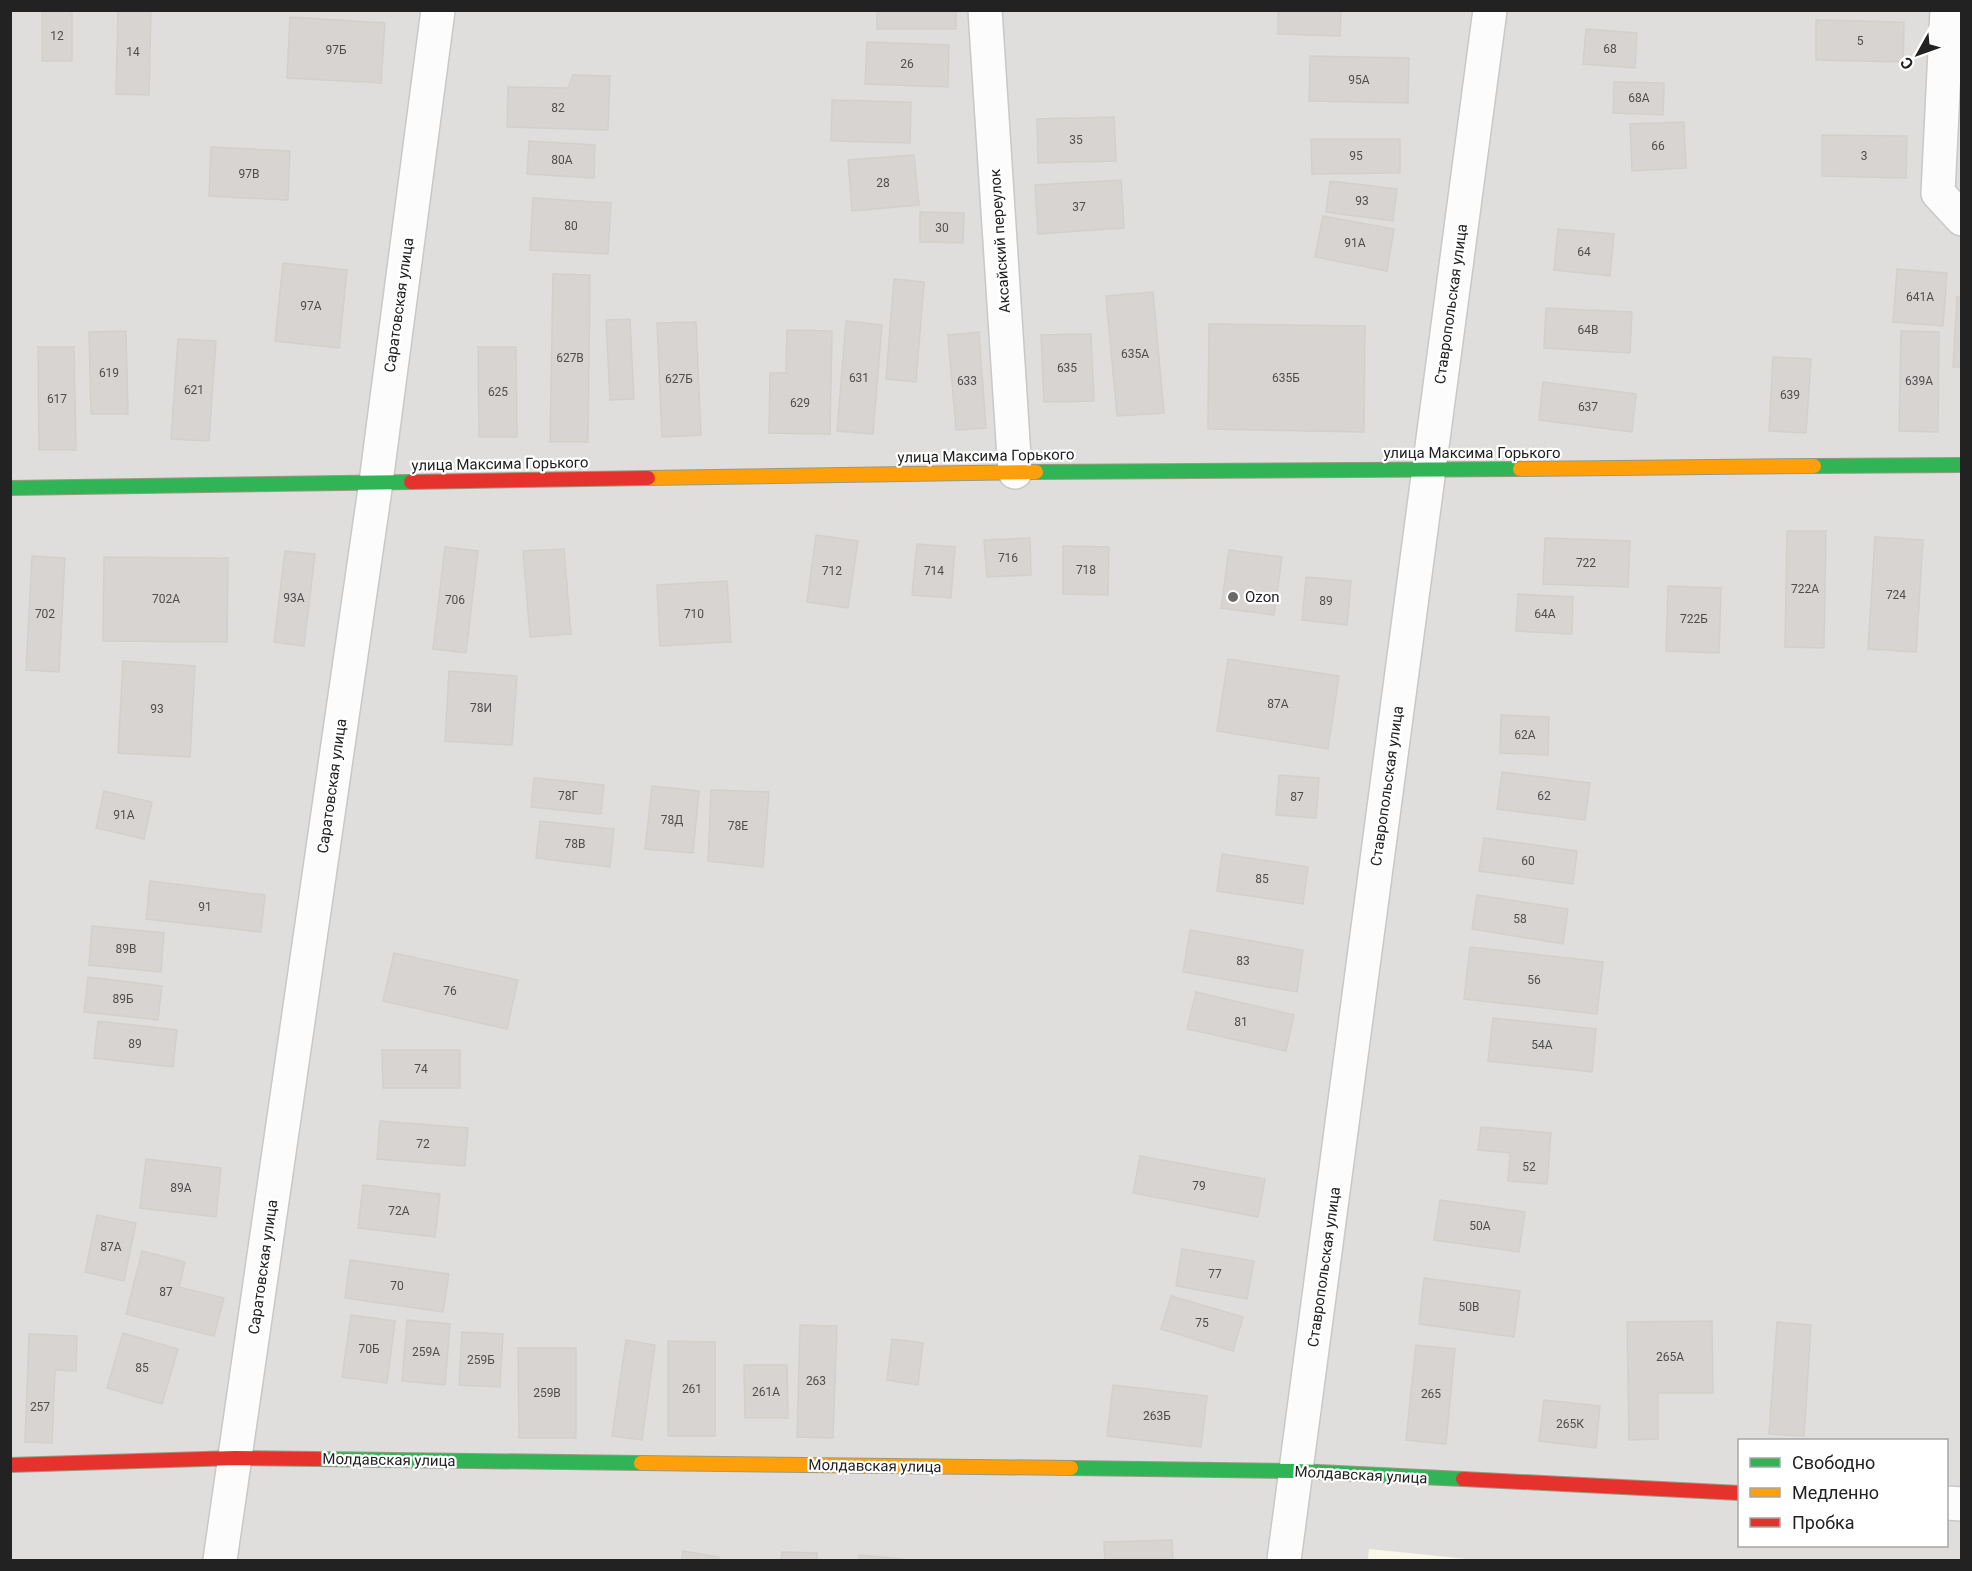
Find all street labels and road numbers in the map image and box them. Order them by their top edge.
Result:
street label: Аксайский переулок [986,168,1014,314]
street label: Ставропольская улица [1431,223,1471,385]
street label: Саратовская улица [381,237,417,373]
street label: улица Максима Горького [1384,444,1560,462]
street label: улица Максима Горького [897,445,1075,467]
street label: улица Максима Горького [411,453,589,475]
street label: Ставропольская улица [1367,705,1407,867]
street label: Саратовская улица [314,718,350,854]
street label: Ставропольская улица [1304,1186,1344,1348]
street label: Саратовская улица [245,1199,281,1335]
street label: Молдавская улица [322,1450,456,1470]
street label: Молдавская улица [808,1456,942,1476]
street label: Молдавская улица [1294,1463,1428,1487]

